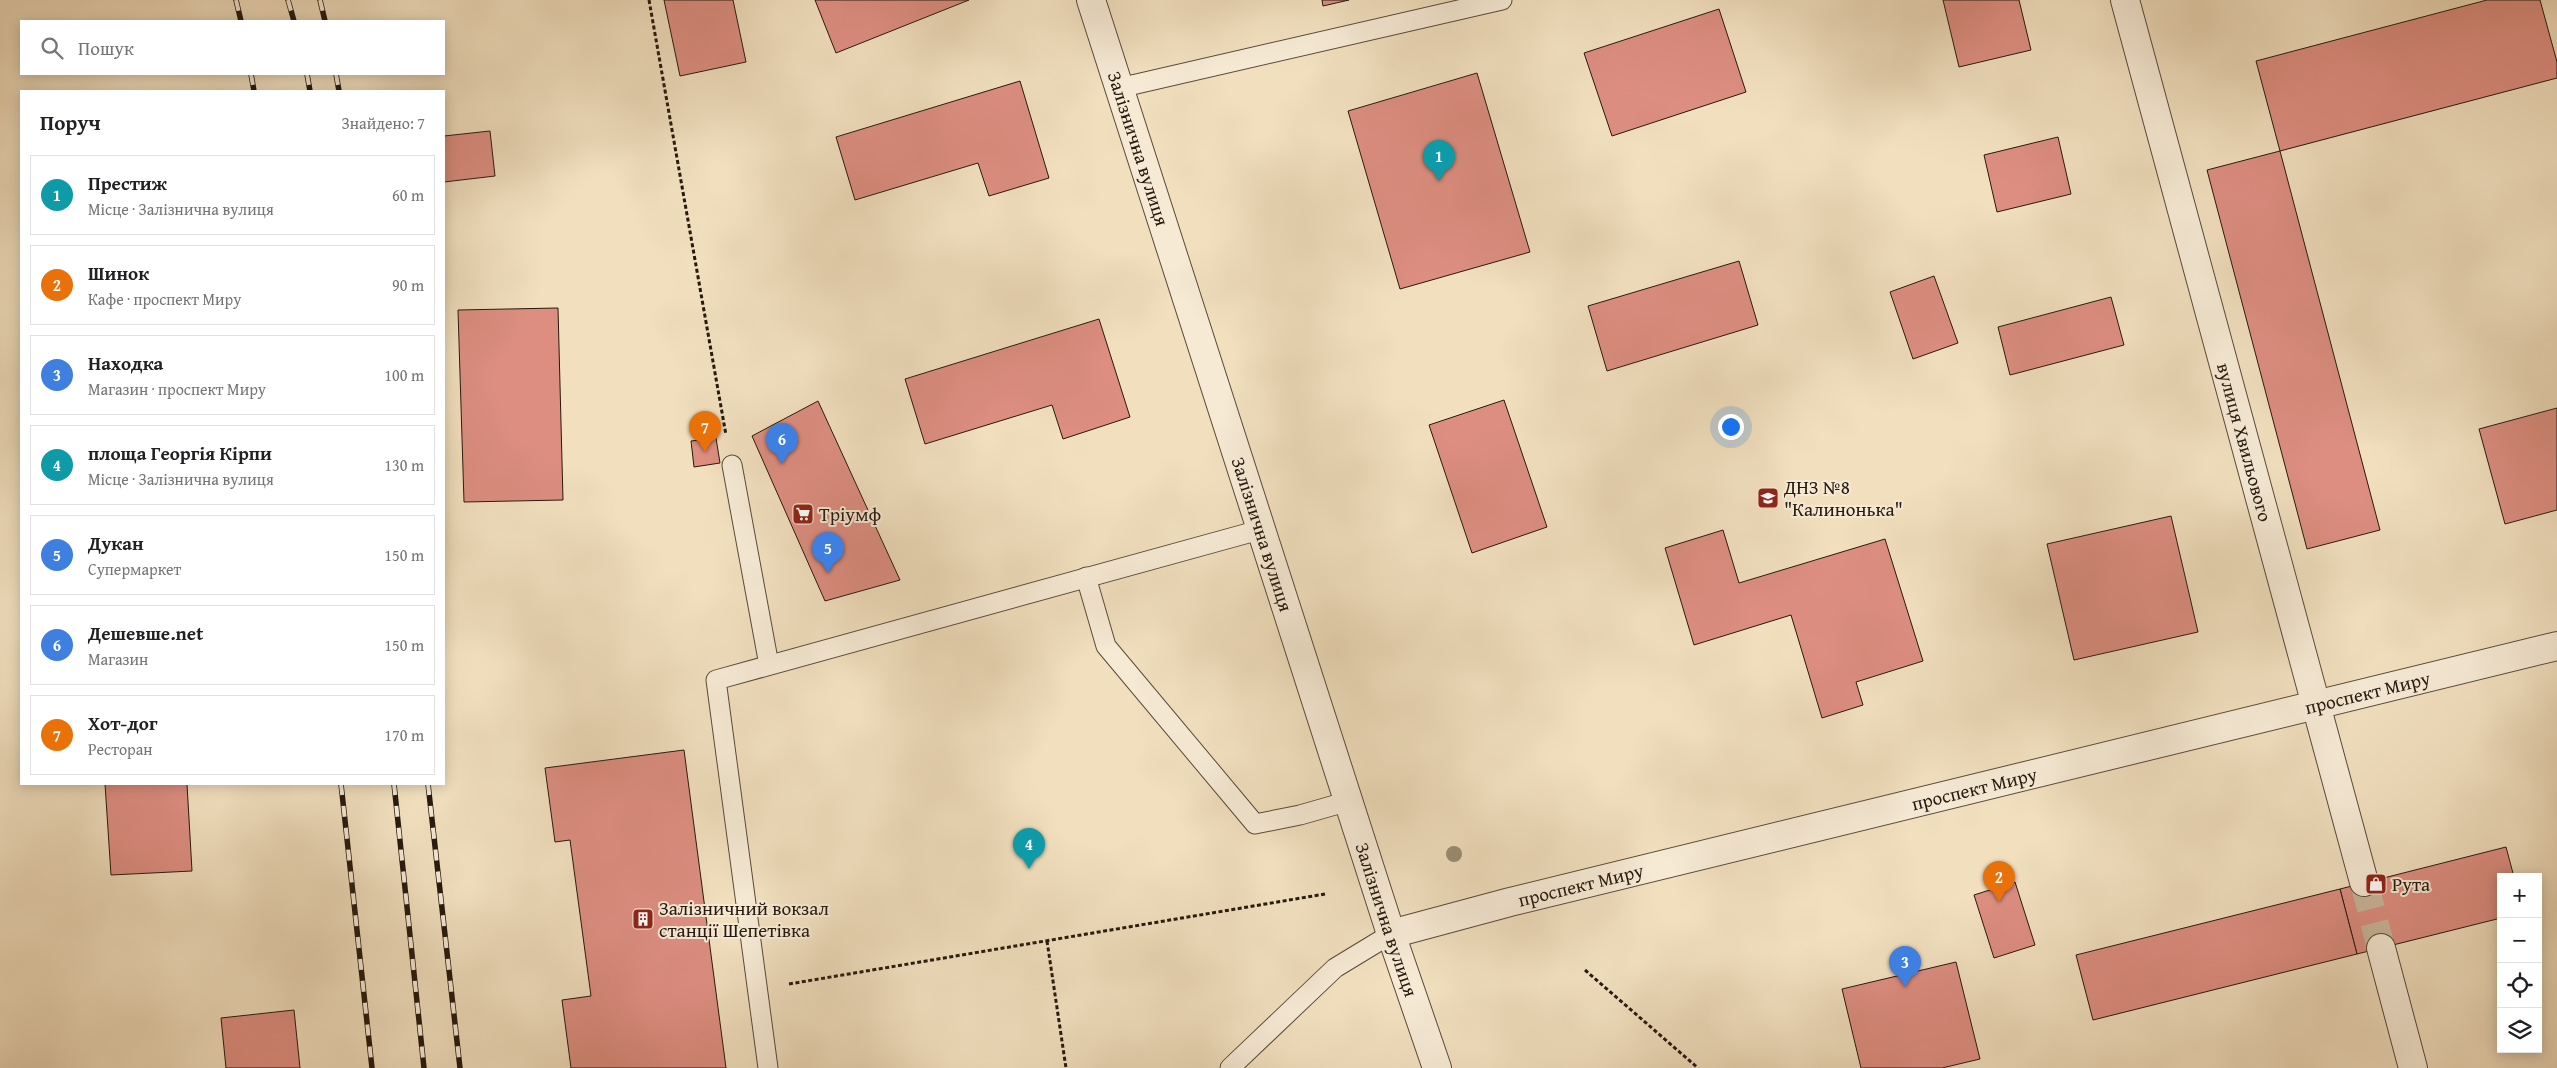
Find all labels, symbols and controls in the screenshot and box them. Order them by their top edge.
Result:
search box [20,20,445,75]
icon: search [38,34,66,62]
text: Пошук [78,34,134,62]
street label: Залізнична вулиця [1101,68,1177,230]
text: Поруч [40,107,101,138]
text: Знайдено: 7 [342,111,425,135]
pin: 1 [1423,140,1455,181]
text: Престиж [88,169,167,197]
text: 1 [53,183,61,207]
text: 60 m [392,183,424,207]
text: Місце · Залізнична вулиця [88,197,274,221]
text: Шинок [88,259,149,287]
text: 2 [53,273,61,297]
text: 90 m [392,273,424,297]
text: Кафе · проспект Миру [88,287,241,311]
text: Находка [88,349,163,377]
street label: вулиця Хвильового [2210,359,2280,525]
text: 3 [53,363,61,387]
text: 100 m [384,363,424,387]
text: Магазин · проспект Миру [88,377,266,401]
pin: 7 [689,411,721,452]
your location [1718,414,1744,440]
pin: 6 [766,423,798,464]
text: площа Георгія Кірпи [88,439,272,467]
text: 4 [53,453,61,477]
text: 130 m [384,453,424,477]
street label: Залізнична вулиця [1225,453,1301,615]
text: Місце · Залізнична вулиця [88,467,274,491]
place label: ДНЗ №8 "Калинонька" [1783,473,1903,523]
school or university icon: ДНЗ №8 "Калинонька" [1756,486,1780,510]
place label: Тріумф [819,500,881,528]
supermarket icon: Тріумф [791,502,815,526]
text: Дукан [88,529,144,557]
pin: 5 [812,532,844,573]
text: 5 [53,543,61,567]
text: 150 m [384,543,424,567]
text: Супермаркет [88,557,181,581]
text: Дешевше.net [88,619,203,647]
text: 6 [53,633,61,657]
text: 150 m [384,633,424,657]
text: Магазин [88,647,148,671]
street label: проспект Миру [2302,663,2433,721]
text: Хот-дог [88,709,157,737]
text: 7 [53,723,61,747]
text: 170 m [384,723,424,747]
text: Ресторан [88,737,153,761]
street label: проспект Миру [1908,760,2040,817]
pin: 4 [1013,828,1045,869]
street label: Залізнична вулиця [1348,839,1426,1001]
street label: проспект Миру [1515,856,1647,914]
pin: 2 [1983,861,2015,902]
place label: Рута [2392,870,2430,898]
shop icon: Рута [2364,872,2388,896]
map controls [2497,873,2542,1053]
button: + [2497,873,2542,918]
place label: Залізничний вокзал станції Шепетівка [659,894,829,944]
building icon: Залізничний вокзал станції Шепетівка [631,907,655,931]
button: − [2497,918,2542,963]
pin: 3 [1889,946,1921,987]
button: locate [2497,963,2542,1008]
button: layers [2497,1008,2542,1053]

